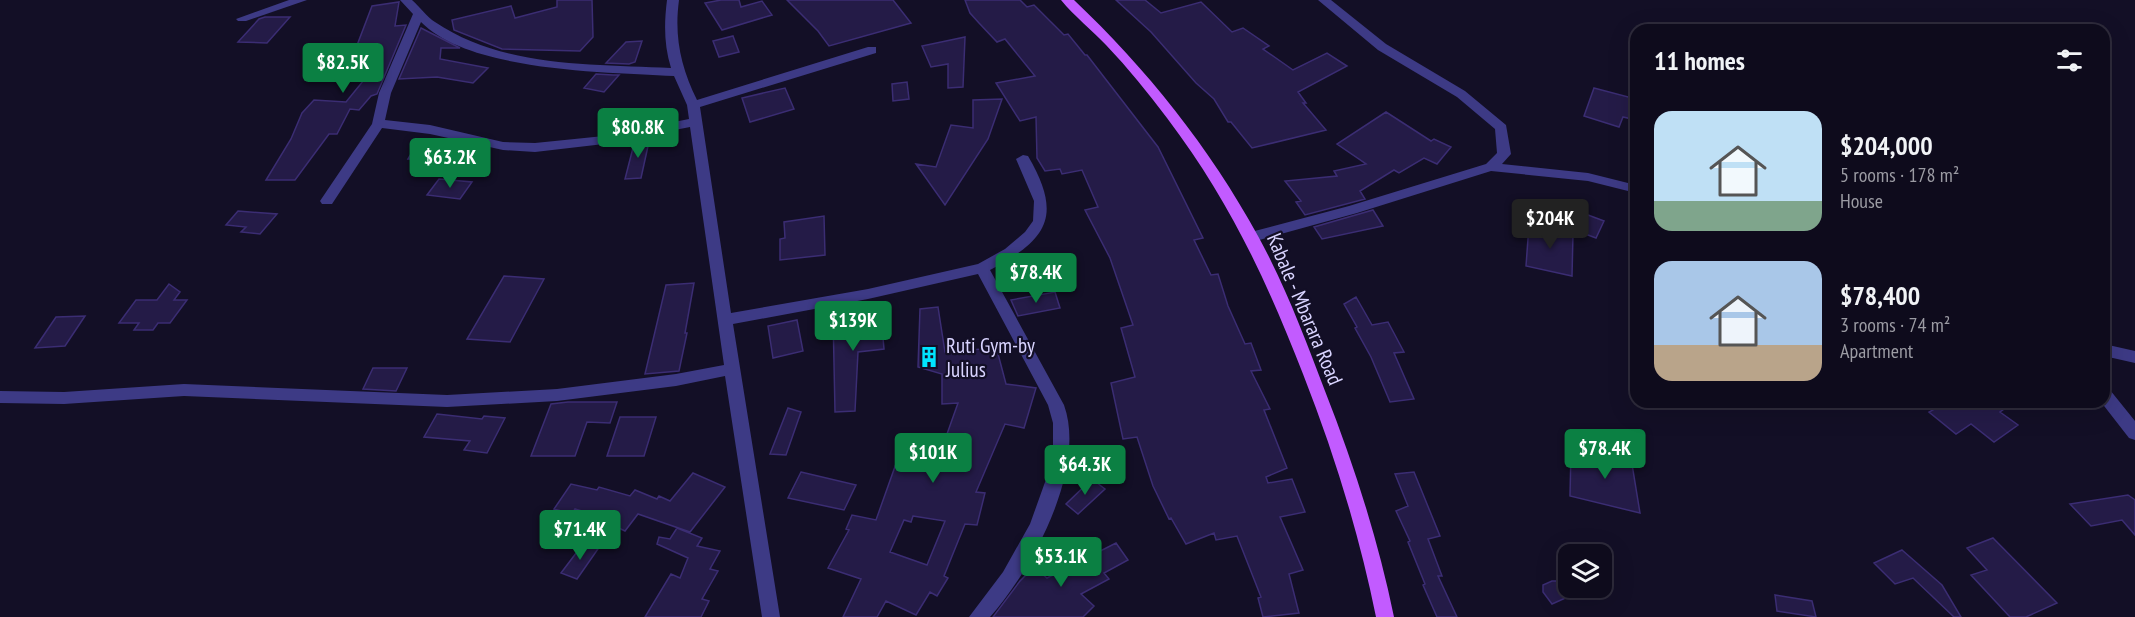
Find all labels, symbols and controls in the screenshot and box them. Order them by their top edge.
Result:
pin: $82.5K [294,43,392,94]
text: 11 homes [1654,44,1745,77]
icon: filters [2053,44,2086,77]
text: $82.5K [317,49,369,75]
pin: $80.8K [589,108,687,159]
text: $80.8K [612,114,664,140]
text: $204,000 [1840,129,1933,162]
icon: home [1702,135,1774,207]
pin: $63.2K [401,138,499,189]
text: $63.2K [424,144,476,170]
text: 5 rooms · 178 m² [1840,162,1959,188]
text: House [1840,188,1883,214]
pin: $204K [1508,199,1592,250]
text: $204K [1526,205,1574,231]
street label: Kabale - Mbarara Road [1261,229,1349,389]
pin: $78.4K [987,253,1085,304]
text: $78.4K [1010,259,1062,285]
text: $78,400 [1840,279,1920,312]
icon: home [1702,285,1774,357]
pin: $139K [811,301,895,352]
text: $139K [829,307,877,333]
text: 3 rooms · 74 m² [1840,312,1950,338]
place label: Ruti Gym-by Julius [945,332,1035,383]
text: Apartment [1840,338,1913,364]
building icon: Ruti Gym-by Julius [917,345,941,369]
pin: $78.4K [1556,429,1654,480]
pin: $101K [891,433,975,484]
text: $78.4K [1579,435,1631,461]
text: $101K [909,439,957,465]
pin: $64.3K [1036,445,1134,496]
text: $64.3K [1059,451,1111,477]
pin: $71.4K [531,510,629,561]
text: $71.4K [554,516,606,542]
pin: $53.1K [1012,537,1110,588]
text: $53.1K [1035,543,1087,569]
map controls [1558,544,1612,598]
button: layers [1558,544,1612,598]

